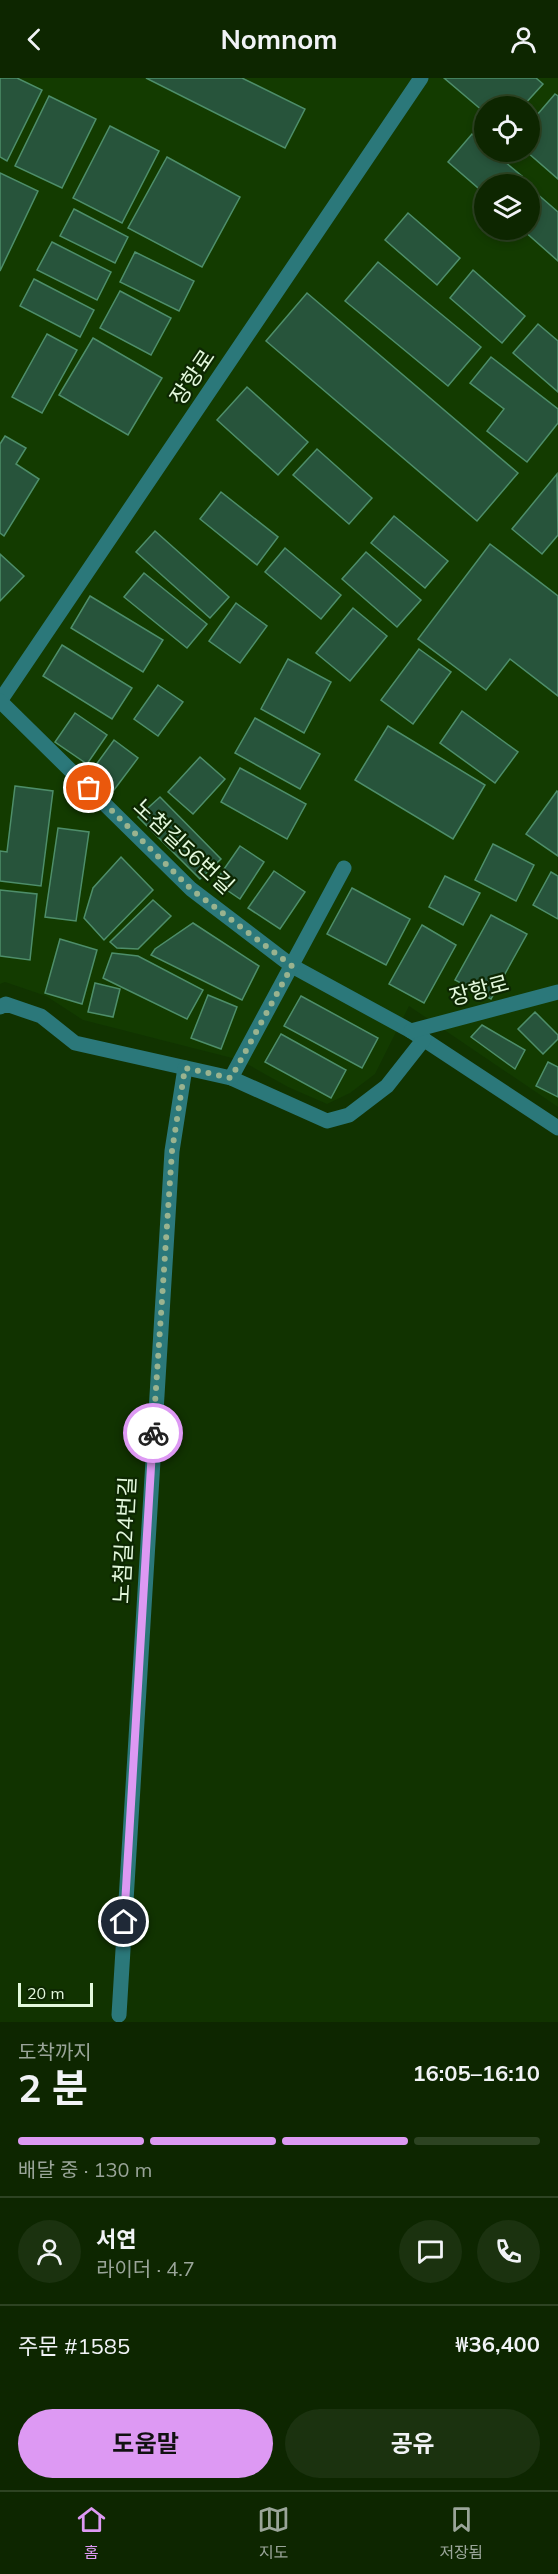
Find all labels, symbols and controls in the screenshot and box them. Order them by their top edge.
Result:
text: Nomnom [220,22,338,56]
icon: back [18,23,51,56]
icon: person [507,23,540,56]
map controls [474,96,540,240]
button: locate [474,96,540,162]
button: layers [474,174,540,240]
street label: 장항로 [163,344,221,410]
pin [63,762,114,813]
icon: bag [72,771,105,804]
street label: 노첨길56번길 [128,792,240,900]
street label: 장항로 [446,969,512,1011]
courier [123,1403,183,1463]
icon: bike [137,1417,170,1450]
street label: 노첨길24번길 [107,1476,141,1604]
pin [98,1896,149,1947]
icon: home [107,1905,140,1938]
scale bar [18,1980,93,2008]
text: 20 m [27,1983,64,2003]
text: 도착까지 [18,2039,92,2064]
text: 16:05–16:10 [412,2059,540,2087]
text: 2 분 [18,2063,88,2112]
text: 배달 중 · 130 m [18,2157,152,2182]
button: person [18,2220,81,2283]
button: chat [399,2220,462,2283]
button: phone [477,2220,540,2283]
text: 서연 [96,2225,136,2253]
text: 라이더 · 4.7 [96,2256,195,2281]
text: ₩36,400 [455,2330,540,2358]
text: 주문 #1585 [18,2332,130,2360]
button: 도움말 [18,2409,273,2478]
button: 공유 [285,2409,540,2478]
tab: 홈 [75,2503,108,2563]
tab: 지도 [257,2503,290,2563]
tab: 저장됨 [439,2503,483,2563]

